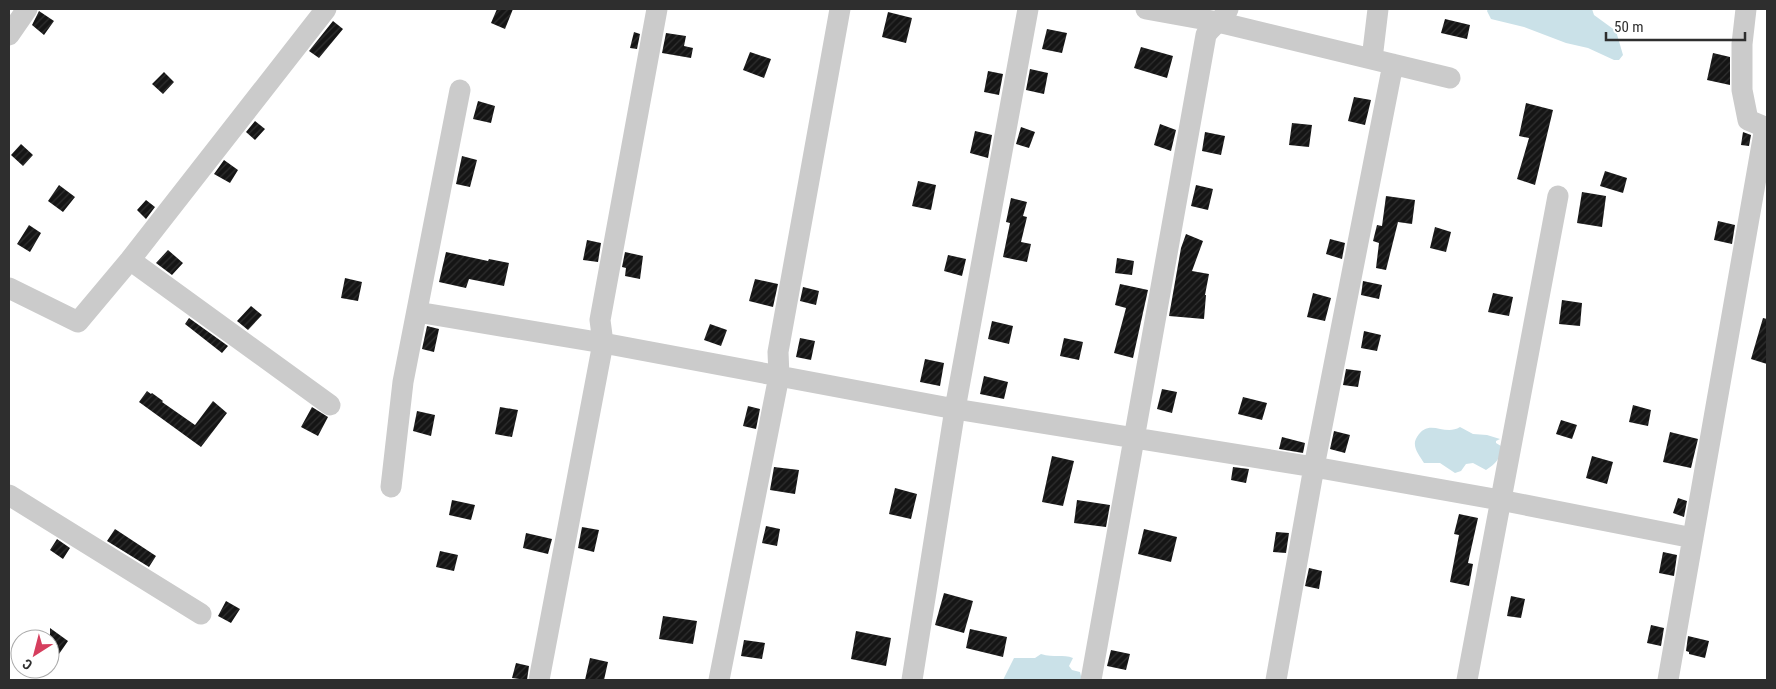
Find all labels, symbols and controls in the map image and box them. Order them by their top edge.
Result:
scale bar [1606,10,1745,42]
text: 50 m [1614,18,1644,36]
north arrow [10,629,60,679]
text: С [19,656,35,673]

